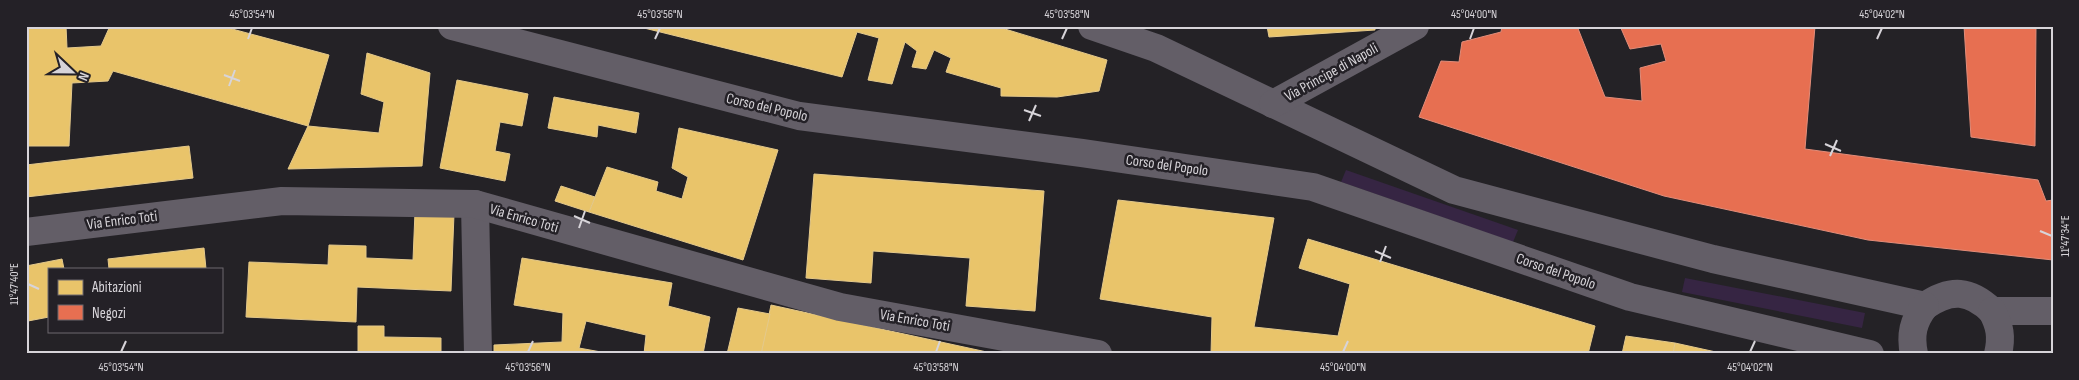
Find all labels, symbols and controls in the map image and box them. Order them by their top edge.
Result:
text: 45°03'54"N [229,7,275,22]
text: 45°03'56"N [637,7,683,22]
text: 45°03'58"N [1044,7,1090,22]
text: 45°04'00"N [1451,7,1497,22]
text: 45°04'02"N [1859,7,1905,22]
street label: Via Principe di Napoli [1281,39,1382,106]
north arrow [48,48,98,98]
text: N [74,70,93,83]
street label: Corso del Popolo [724,89,809,126]
street label: Corso del Popolo [1125,150,1209,181]
street label: Via Enrico Toti [487,200,561,237]
street label: Via Enrico Toti [86,207,158,234]
text: 11°47'34"E [2058,215,2073,257]
street label: Corso del Popolo [1514,249,1598,294]
text: 11°47'40"E [7,263,22,305]
legend [48,268,222,332]
text: Abitazioni [91,278,142,297]
text: Negozi [92,304,126,323]
street label: Via Enrico Toti [878,305,952,336]
text: 45°03'54"N [98,360,144,375]
text: 45°03'56"N [505,360,551,375]
text: 45°03'58"N [913,360,959,375]
text: 45°04'00"N [1320,360,1366,375]
text: 45°04'02"N [1727,360,1773,375]

